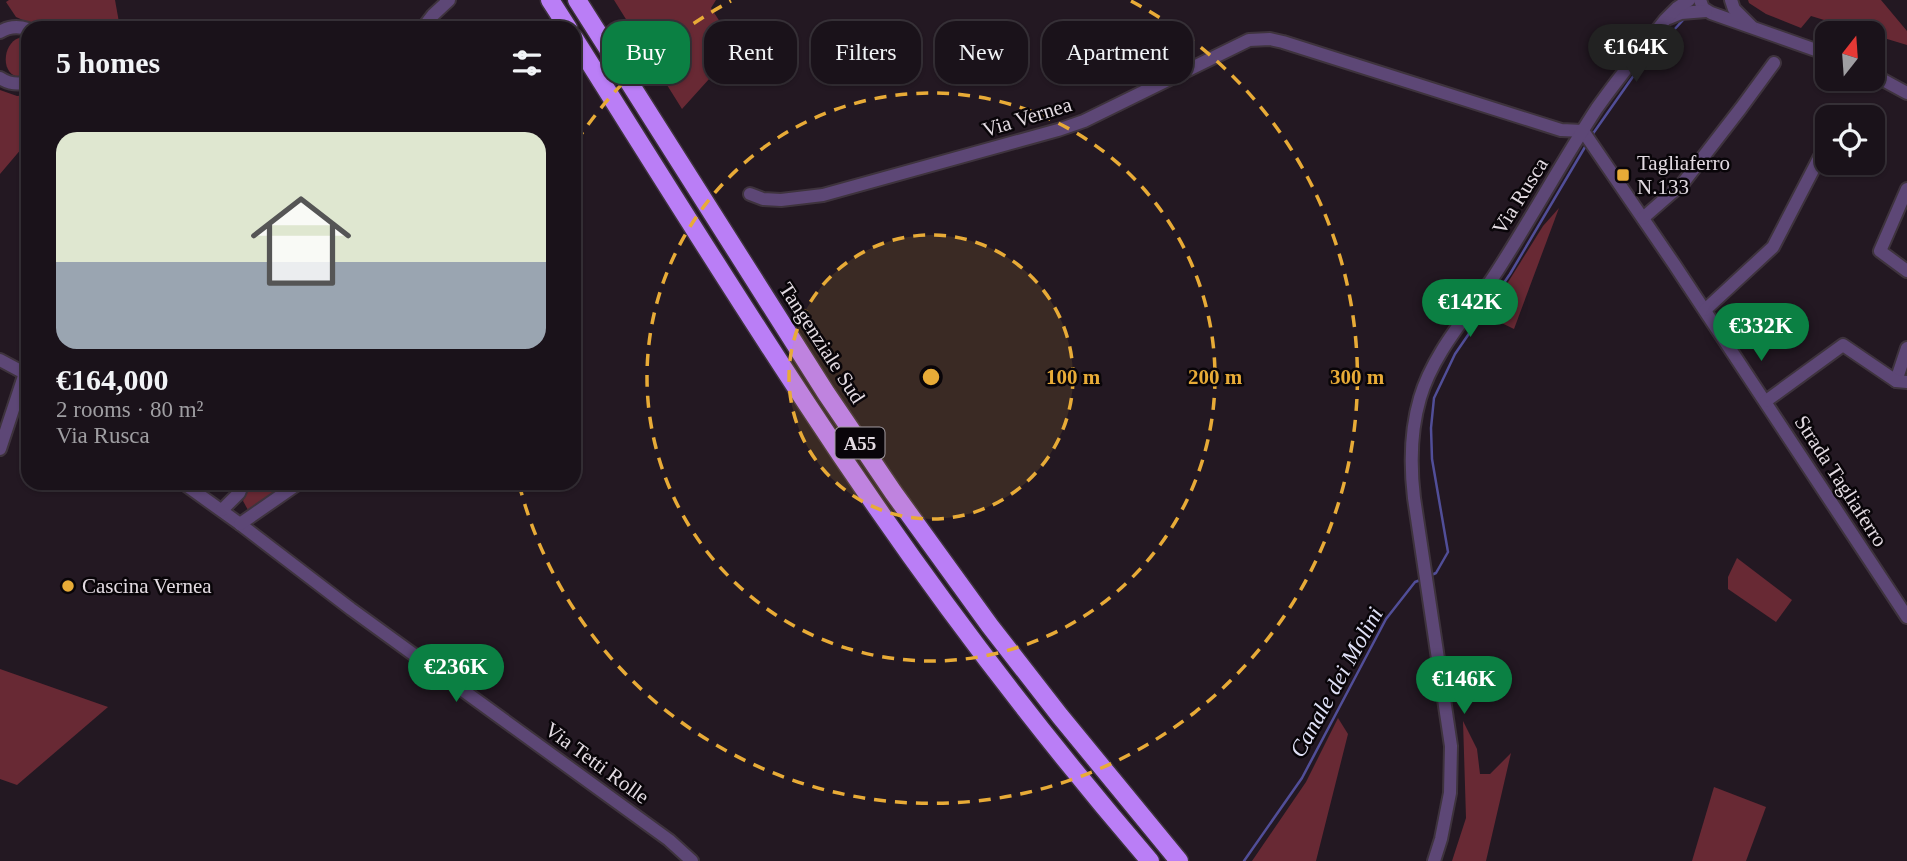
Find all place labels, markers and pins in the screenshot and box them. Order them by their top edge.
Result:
pin: €164K [1587,24,1685,84]
place label: Tagliaferro N.133 [1637,151,1730,199]
marker: Tagliaferro N.133 [1615,167,1631,183]
pin: €142K [1421,280,1519,339]
pin: €332K [1712,304,1810,363]
centre of rings [919,365,943,389]
place label: Cascina Vernea [82,574,212,598]
marker: Cascina Vernea [60,578,76,594]
pin: €236K [407,644,505,704]
pin: €146K [1415,656,1513,716]

